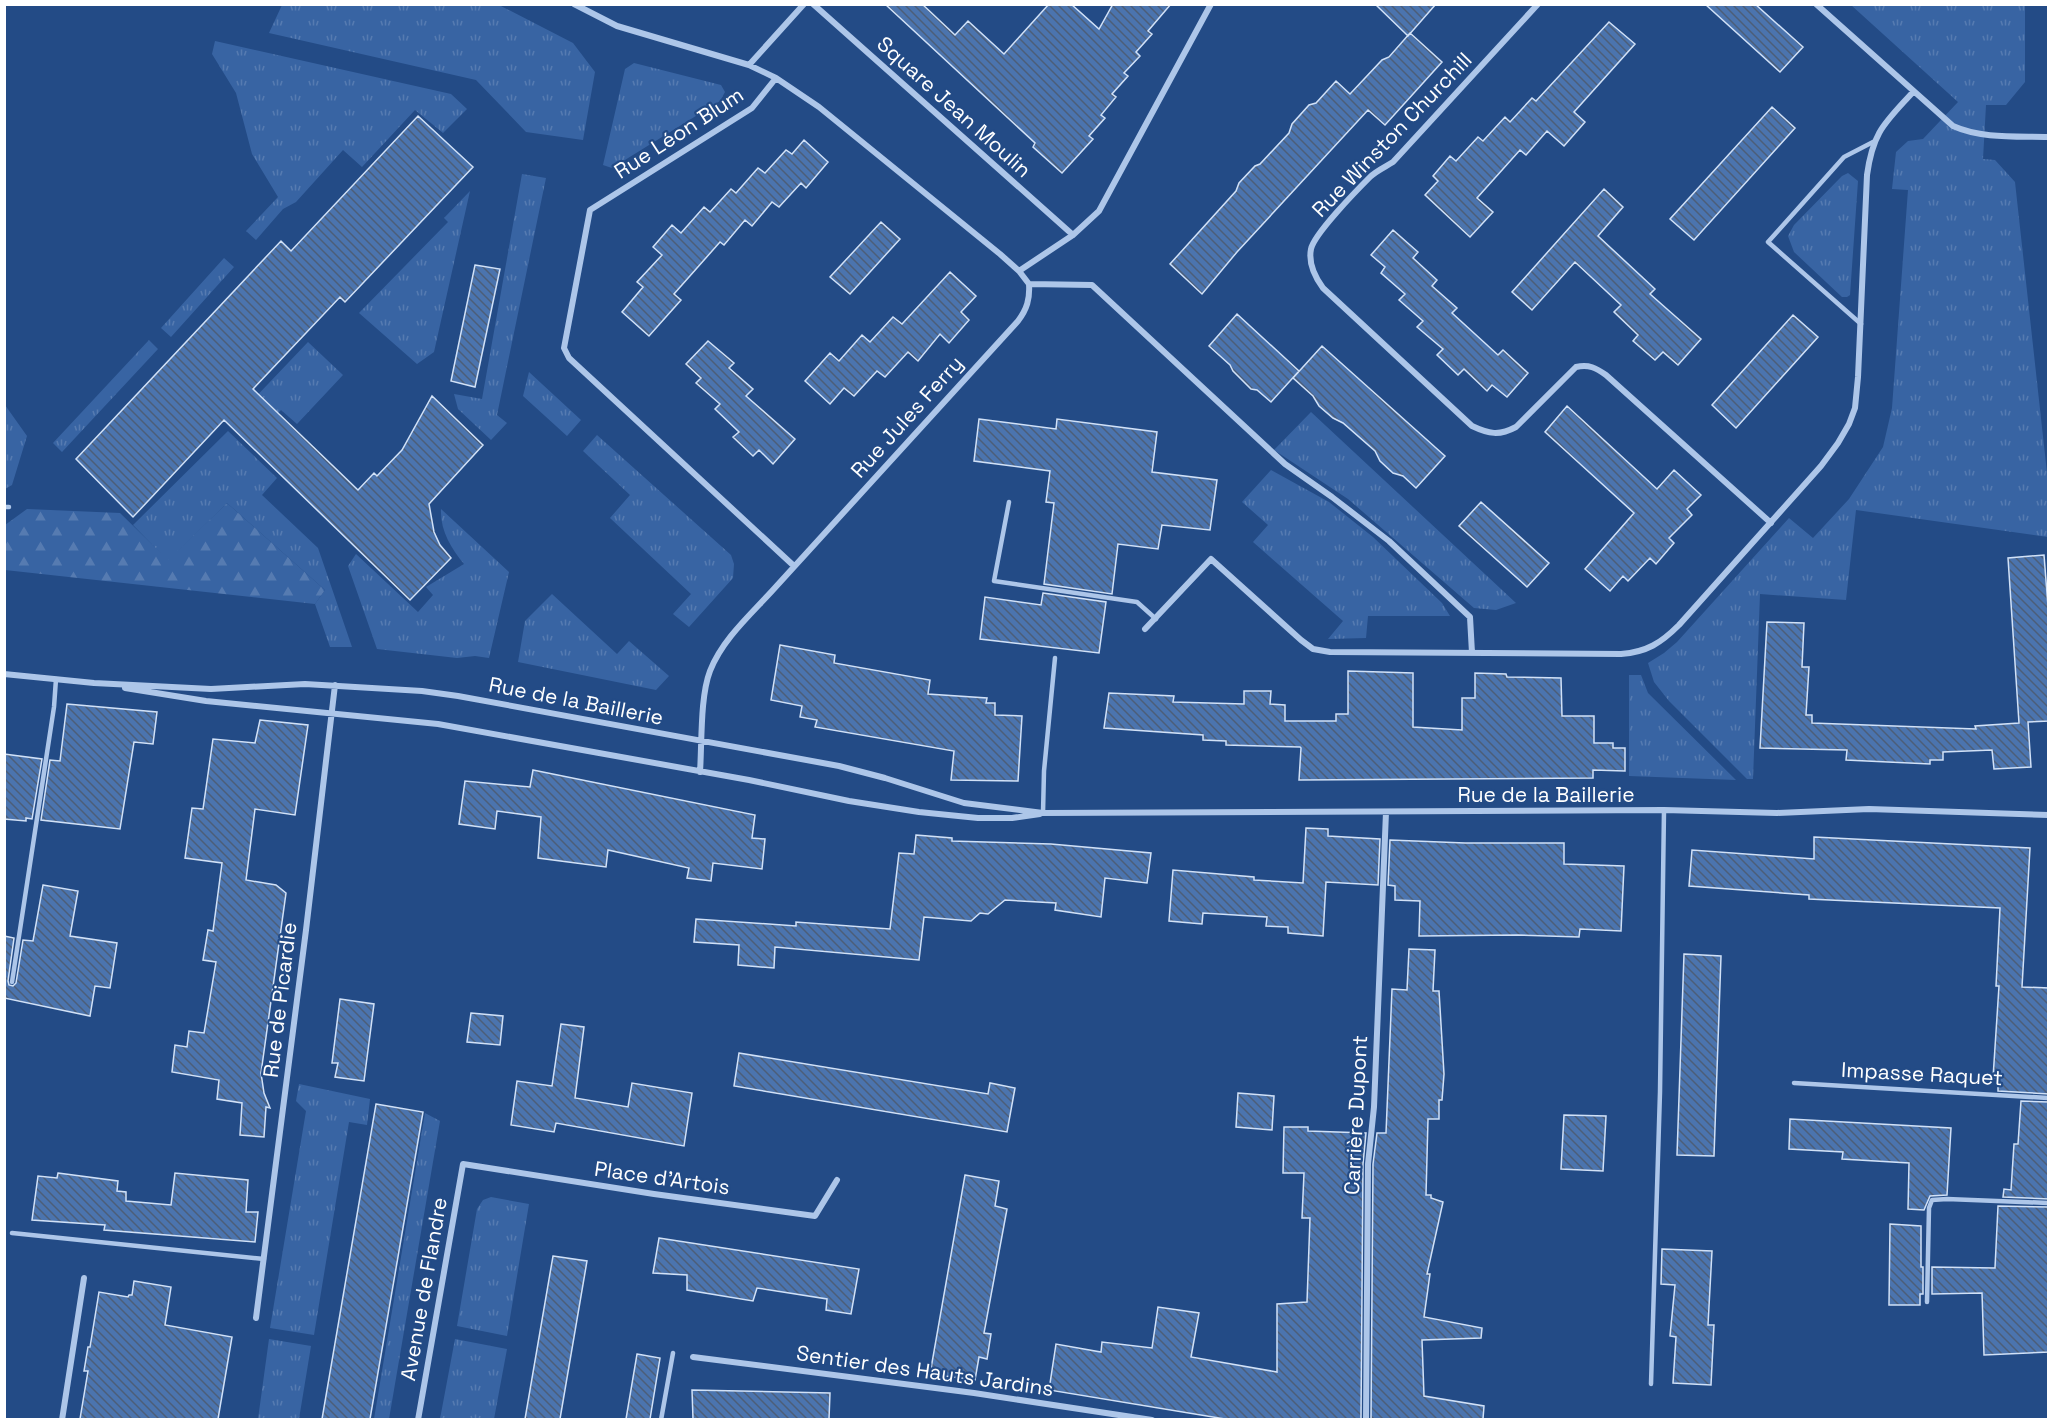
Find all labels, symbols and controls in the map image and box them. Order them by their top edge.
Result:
street label: Square Jean Moulin [872,30,1037,183]
street label: Rue Winston Churchill [1306,47,1477,223]
street label: Rue Léon Blum [609,81,749,184]
street label: Rue Jules Ferry [845,350,969,483]
street label: Rue de la Baillerie [487,670,666,731]
street label: Rue de la Baillerie [1457,781,1635,808]
street label: Rue de Picardie [257,921,302,1079]
street label: Carrière Dupont [1338,1034,1373,1196]
street label: Impasse Raquet [1841,1056,2004,1091]
street label: Place d'Artois [593,1155,732,1200]
street label: Avenue de Flandre [394,1195,453,1383]
street label: Sentier des Hauts Jardins [795,1339,1055,1402]

